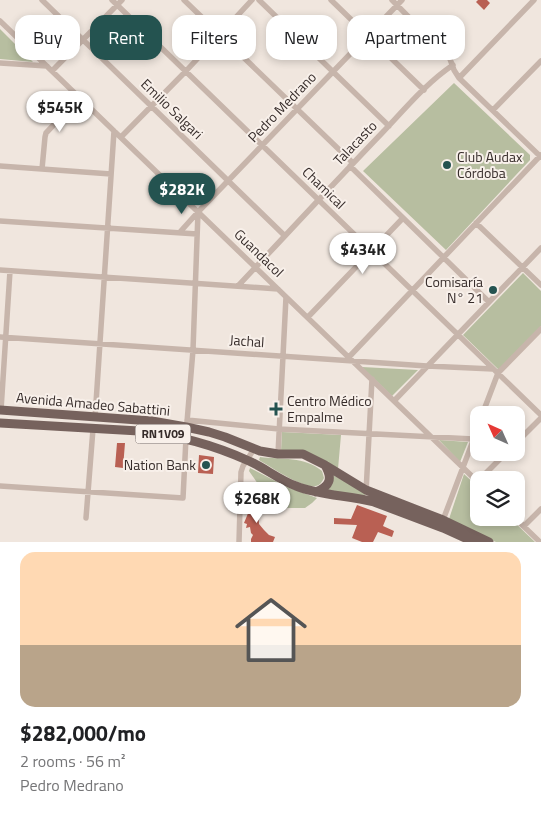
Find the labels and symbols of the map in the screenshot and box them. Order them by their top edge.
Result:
street label: Pedro Medrano [243,67,321,147]
street label: Emilio Salgari [137,74,208,144]
pin: $545K [25,90,95,133]
street label: Talacasto [328,115,381,170]
place label: Club Audax Córdoba [457,146,523,183]
marker: Club Audax Córdoba [441,159,453,171]
street label: Chamical [298,162,351,214]
pin: $282K [147,172,217,215]
street label: Guandacol [230,224,289,282]
pin: $434K [328,232,398,275]
place label: Comisaría N° 21 [425,271,483,308]
marker: Comisaría N° 21 [487,284,499,296]
street label: Jachal [229,329,265,352]
street label: Avenida Amadeo Sabattini [15,386,171,421]
place label: Centro Médico Empalme [287,390,372,427]
marker: Centro Médico Empalme [269,402,283,416]
north arrow [470,406,525,461]
road number: RN1V09 [136,424,190,444]
place label: Nation Bank [124,454,196,475]
marker: Nation Bank [200,459,212,471]
pin: $268K [222,482,292,524]

